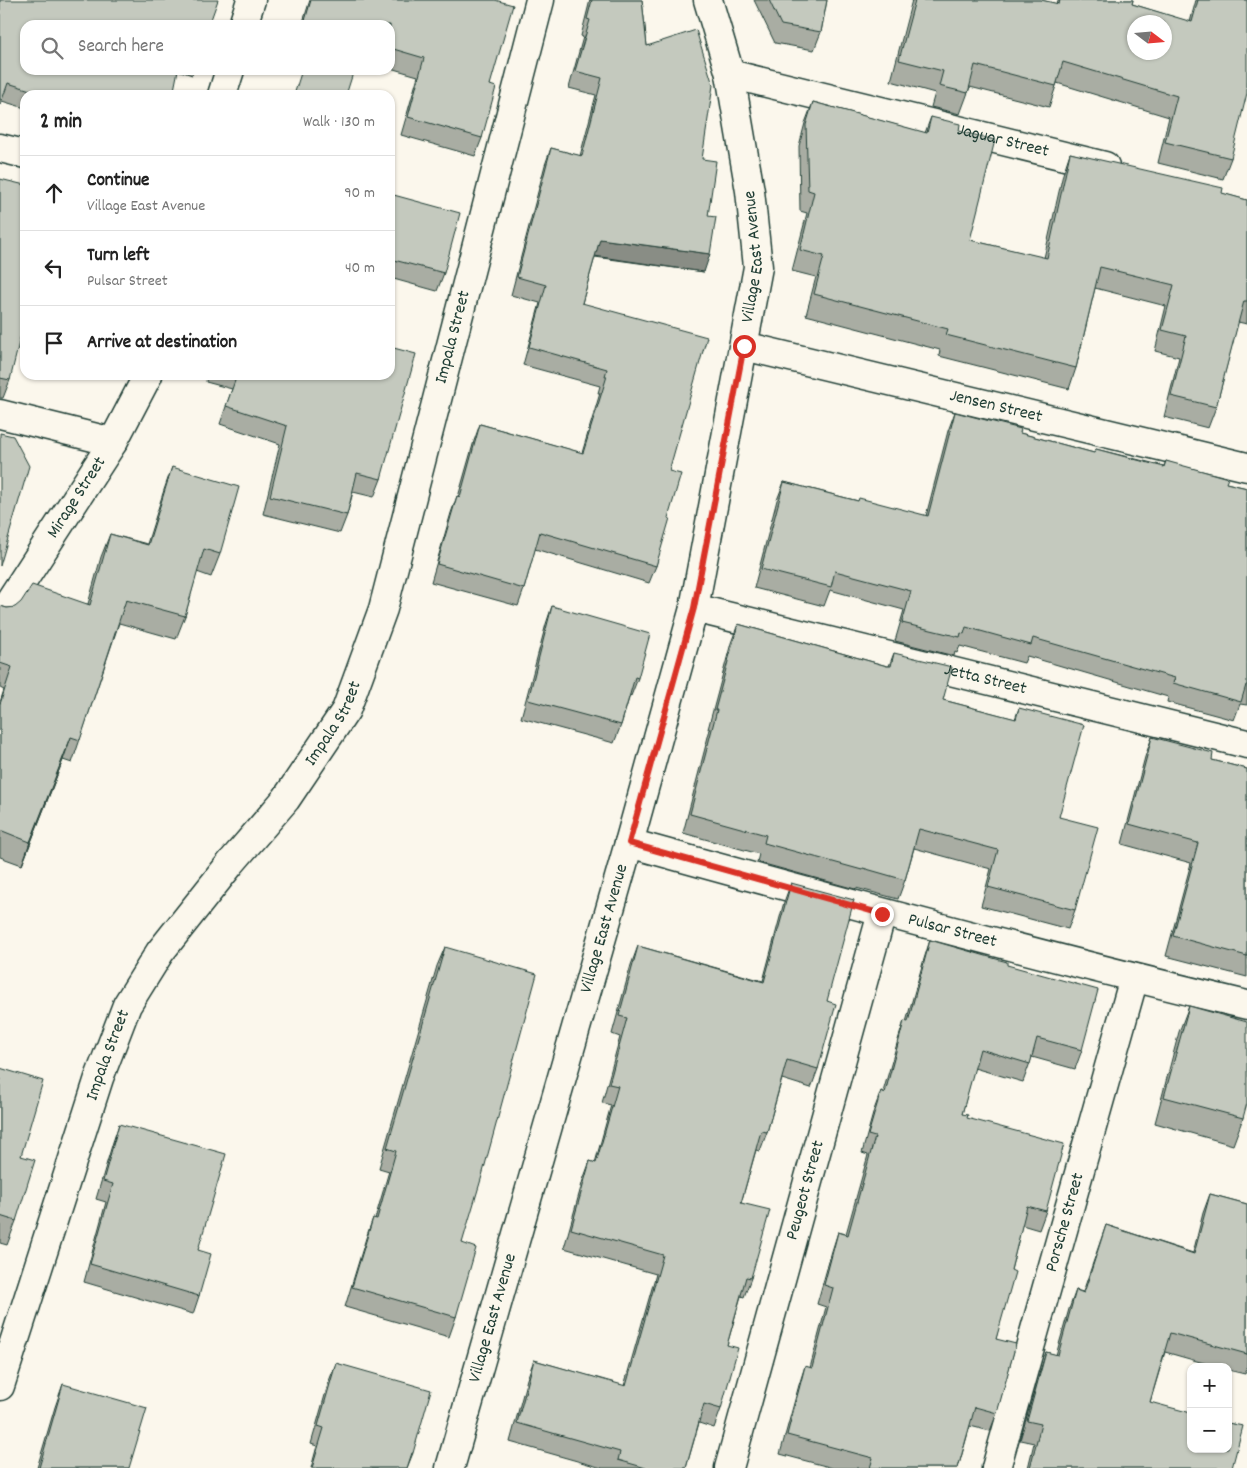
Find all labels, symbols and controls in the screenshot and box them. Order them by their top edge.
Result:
north arrow [1127,15,1172,60]
search box [20,20,395,75]
icon: search [38,34,66,62]
text: Search here [78,34,164,61]
text: 2 min [40,108,82,138]
text: Walk · 130 m [303,111,375,134]
street label: Jaguar Street [954,118,1052,164]
text: Continue [87,168,149,195]
icon: ahead [40,179,68,207]
text: 90 m [344,182,375,205]
street label: Village East Avenue [735,189,770,325]
text: Village East Avenue [87,195,205,218]
text: Turn left [87,243,150,270]
icon: left [40,254,68,282]
text: 40 m [345,257,375,280]
text: Pulsar Street [87,270,168,293]
street label: Impala Street [429,288,477,386]
icon: arrive [40,329,68,357]
text: Arrive at destination [87,330,237,357]
route start [733,335,756,358]
street label: Jensen Street [947,383,1045,430]
street label: Mirage Street [41,452,113,543]
street label: Jetta Street [941,657,1030,702]
street label: Impala Street [299,677,368,771]
street label: Village East Avenue [574,861,635,996]
route end [871,903,894,926]
street label: Pulsar Street [905,907,1000,955]
street label: Impala Street [80,1006,137,1104]
street label: Peugeot Street [780,1137,831,1243]
street label: Porsche Street [1039,1170,1091,1275]
street label: Village East Avenue [463,1250,523,1386]
map controls [1187,1363,1232,1453]
button: + [1187,1363,1232,1408]
button: − [1187,1408,1232,1453]

